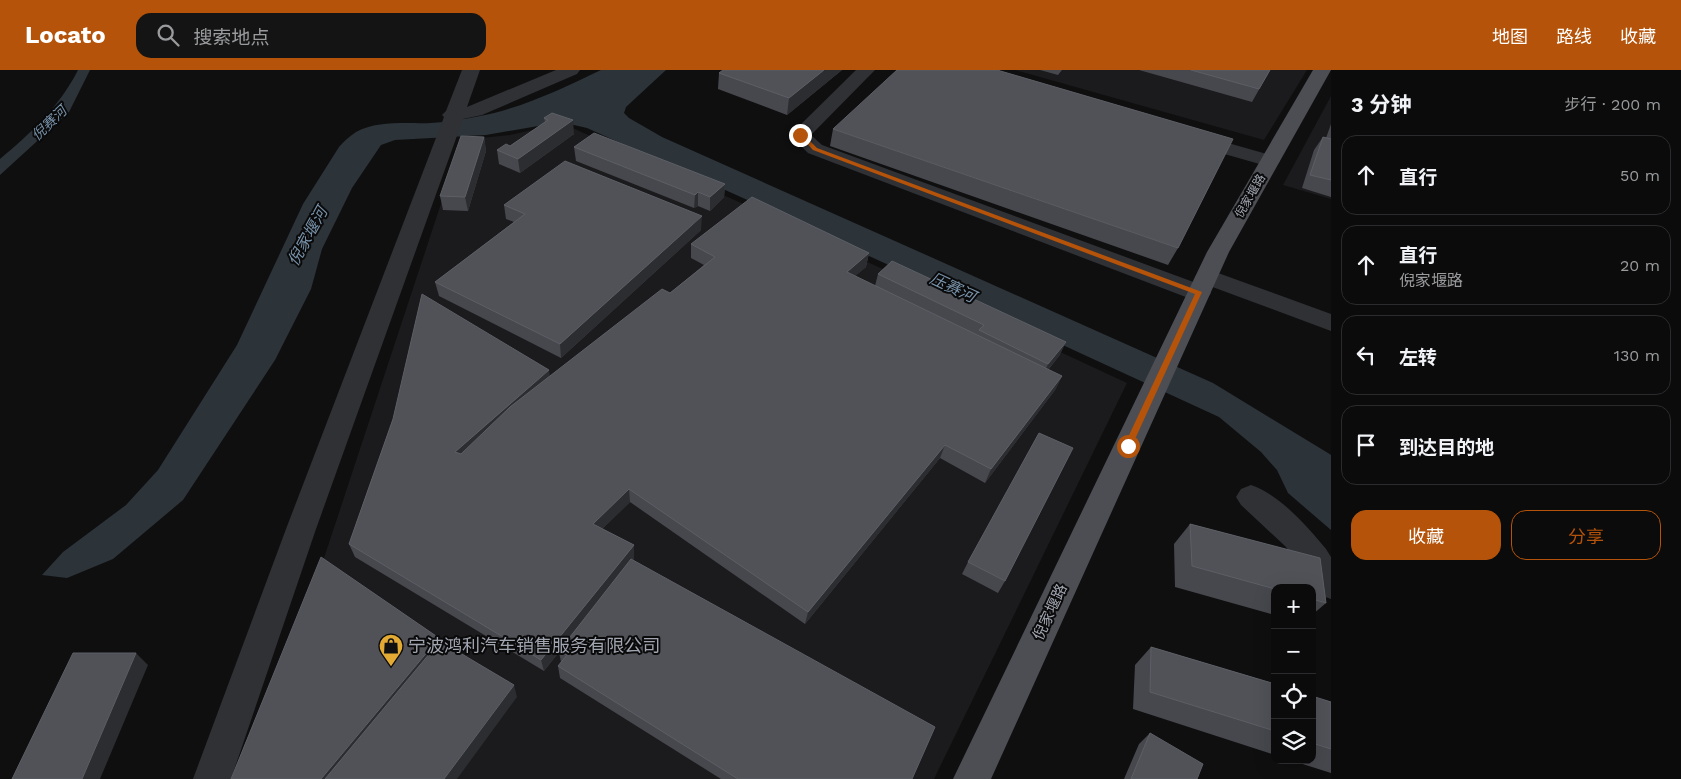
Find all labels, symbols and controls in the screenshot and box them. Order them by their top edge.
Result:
search box [136,13,486,58]
text: Locato [25,21,106,49]
icon: search [154,21,182,49]
text: 搜索地点 [194,26,270,49]
text: 地图 [1492,26,1528,47]
text: 路线 [1556,26,1592,47]
text: 收藏 [1620,26,1656,47]
text: 3 分钟 [1351,92,1411,117]
text: 步行 · 200 m [1565,95,1661,114]
water label: 倪赛河 [28,101,72,143]
route end [789,124,812,147]
icon: ahead [1352,161,1380,189]
text: 直行 [1399,166,1437,189]
text: 50 m [1620,166,1660,185]
street label: 倪家堰路 [1232,172,1268,220]
water label: 倪家堰河 [284,201,333,269]
text: 直行 [1399,244,1437,267]
icon: ahead [1352,251,1380,279]
text: 20 m [1620,256,1660,275]
water label: 压赛河 [927,269,981,307]
text: 倪家堰路 [1399,271,1463,290]
icon: left [1352,341,1380,369]
text: 左转 [1399,346,1437,369]
text: 130 m [1614,346,1660,365]
icon: arrive [1352,431,1380,459]
route start [1117,435,1140,458]
text: 到达目的地 [1399,436,1494,459]
button: 收藏 [1351,510,1501,560]
button: 分享 [1511,510,1661,560]
street label: 倪家堰路 [1029,581,1071,643]
map controls [1271,584,1316,764]
button: + [1271,584,1316,629]
button: − [1271,629,1316,674]
shop icon: 宁波鸿利汽车销售服务有限公司 [378,633,404,667]
place label: 宁波鸿利汽车销售服务有限公司 [408,635,660,656]
button: locate [1271,674,1316,719]
button: layers [1271,719,1316,764]

